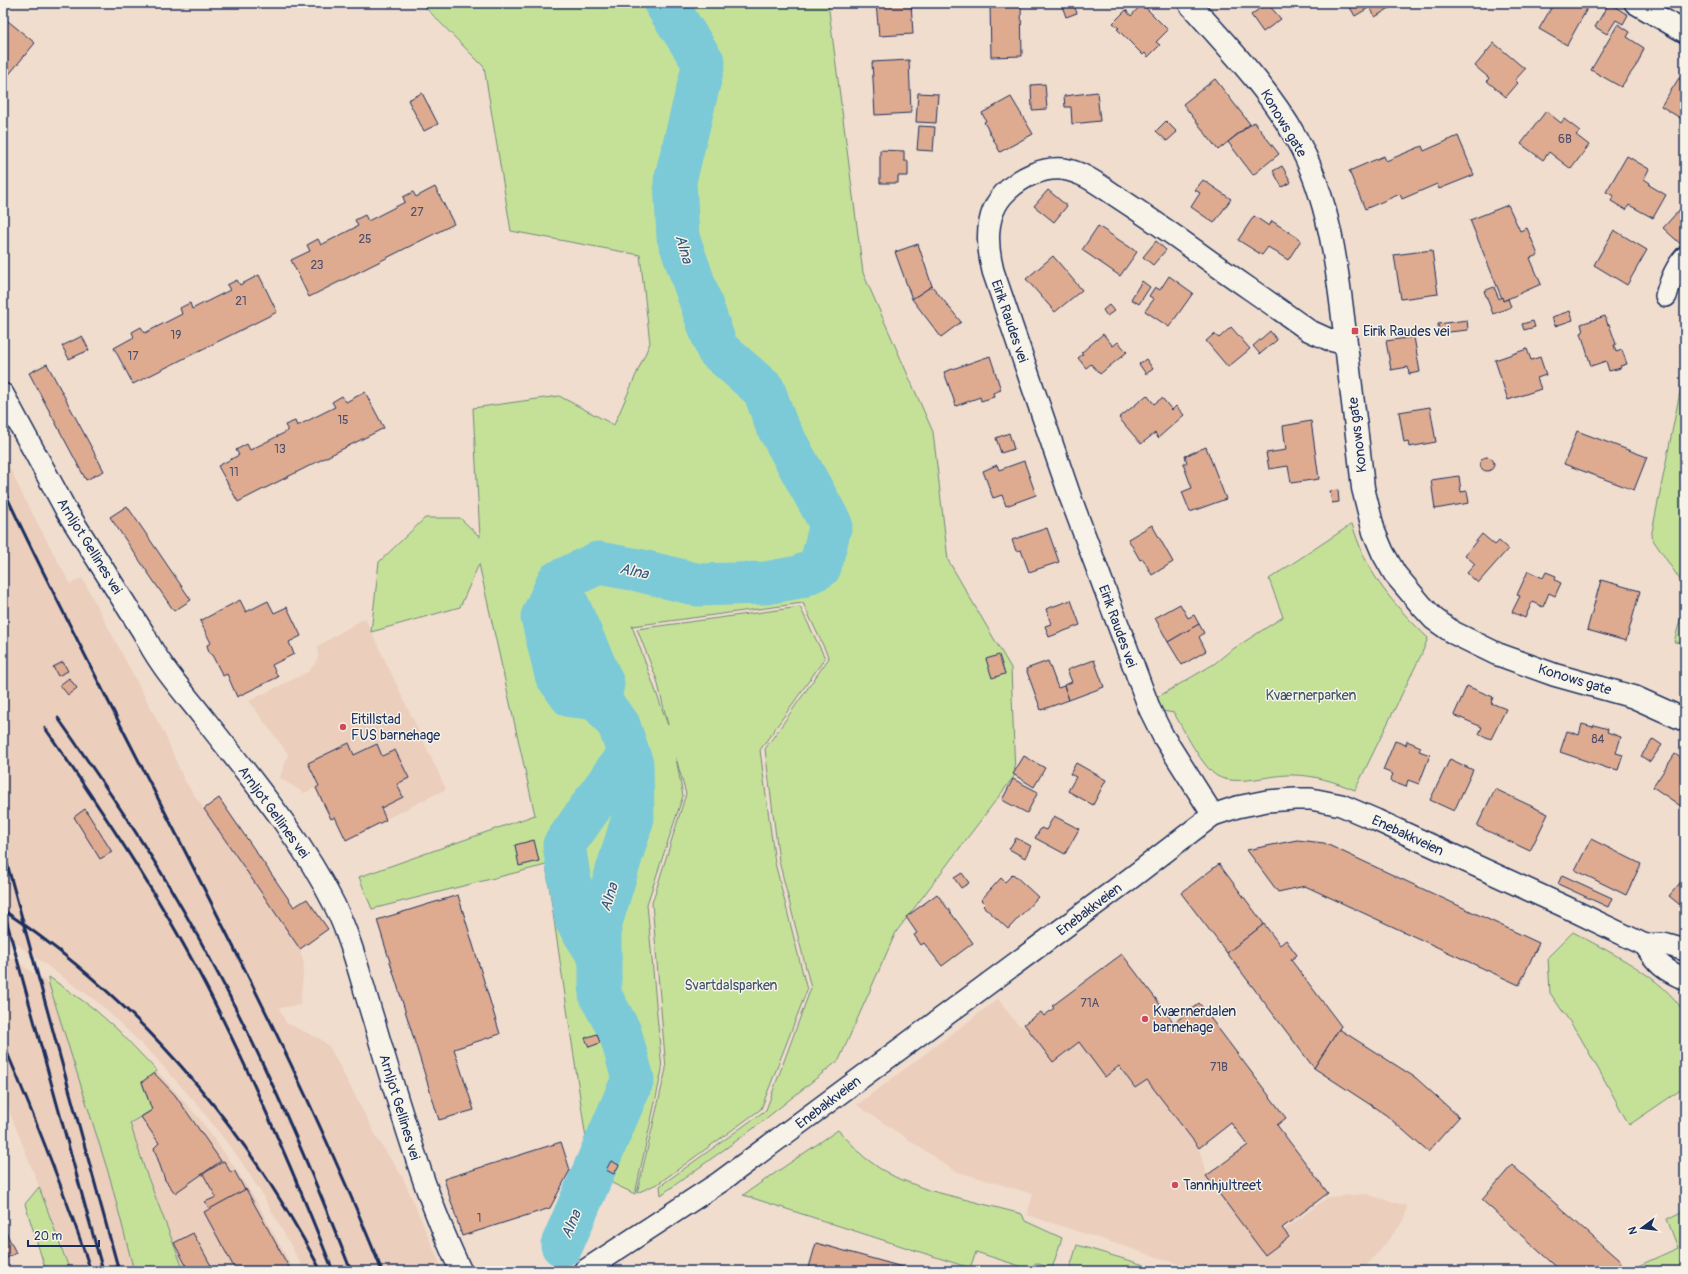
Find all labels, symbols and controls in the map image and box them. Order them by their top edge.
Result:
street label: Konows gate [1257,86,1310,160]
house number: 6B [1558,132,1572,147]
house number: 27 [410,205,424,220]
house number: 25 [358,232,372,247]
water label: Alna [670,233,697,267]
house number: 23 [310,258,324,273]
street label: Eirik Raudes vei [987,278,1032,365]
house number: 21 [235,294,247,309]
place label: Eirik Raudes vei [1363,323,1450,340]
marker: Eirik Raudes vei [1350,326,1360,336]
house number: 19 [171,328,181,343]
house number: 17 [127,349,139,364]
street label: Konows gate [1344,396,1371,474]
house number: 15 [337,413,349,428]
house number: 13 [274,442,286,457]
house number: 11 [229,465,239,480]
street label: Arnljot Gellines vei [53,495,126,598]
water label: Alna [618,559,651,584]
street label: Eirik Raudes vei [1095,583,1140,670]
street label: Konows gate [1536,660,1614,699]
park label: Kværnerparken [1266,687,1356,704]
place label: Eitillstad FUS barnehage [351,711,440,744]
marker: Eitillstad FUS barnehage [338,722,348,732]
house number: 84 [1591,732,1605,747]
street label: Arnljot Gellines vei [234,763,313,862]
street label: Enebakkveien [1369,811,1447,860]
street label: Enebakkveien [1053,879,1125,939]
water label: Alna [596,880,623,914]
park label: Svartdalsparken [684,977,778,994]
house number: 71A [1081,996,1100,1011]
place label: Kværnerdalen barnehage [1153,1003,1236,1036]
marker: Kværnerdalen barnehage [1140,1014,1150,1024]
street label: Arnljot Gellines vei [375,1052,424,1163]
house number: 71B [1210,1060,1228,1075]
street label: Enebakkveien [792,1072,864,1132]
place label: Tannhjultreet [1183,1177,1262,1194]
marker: Tannhjultreet [1170,1180,1180,1190]
water label: Alna [557,1206,586,1241]
north arrow [1622,1208,1662,1248]
house number: 1 [477,1211,481,1226]
scale bar [28,1222,99,1248]
text: N [1625,1225,1640,1236]
text: 20 m [34,1229,63,1244]

